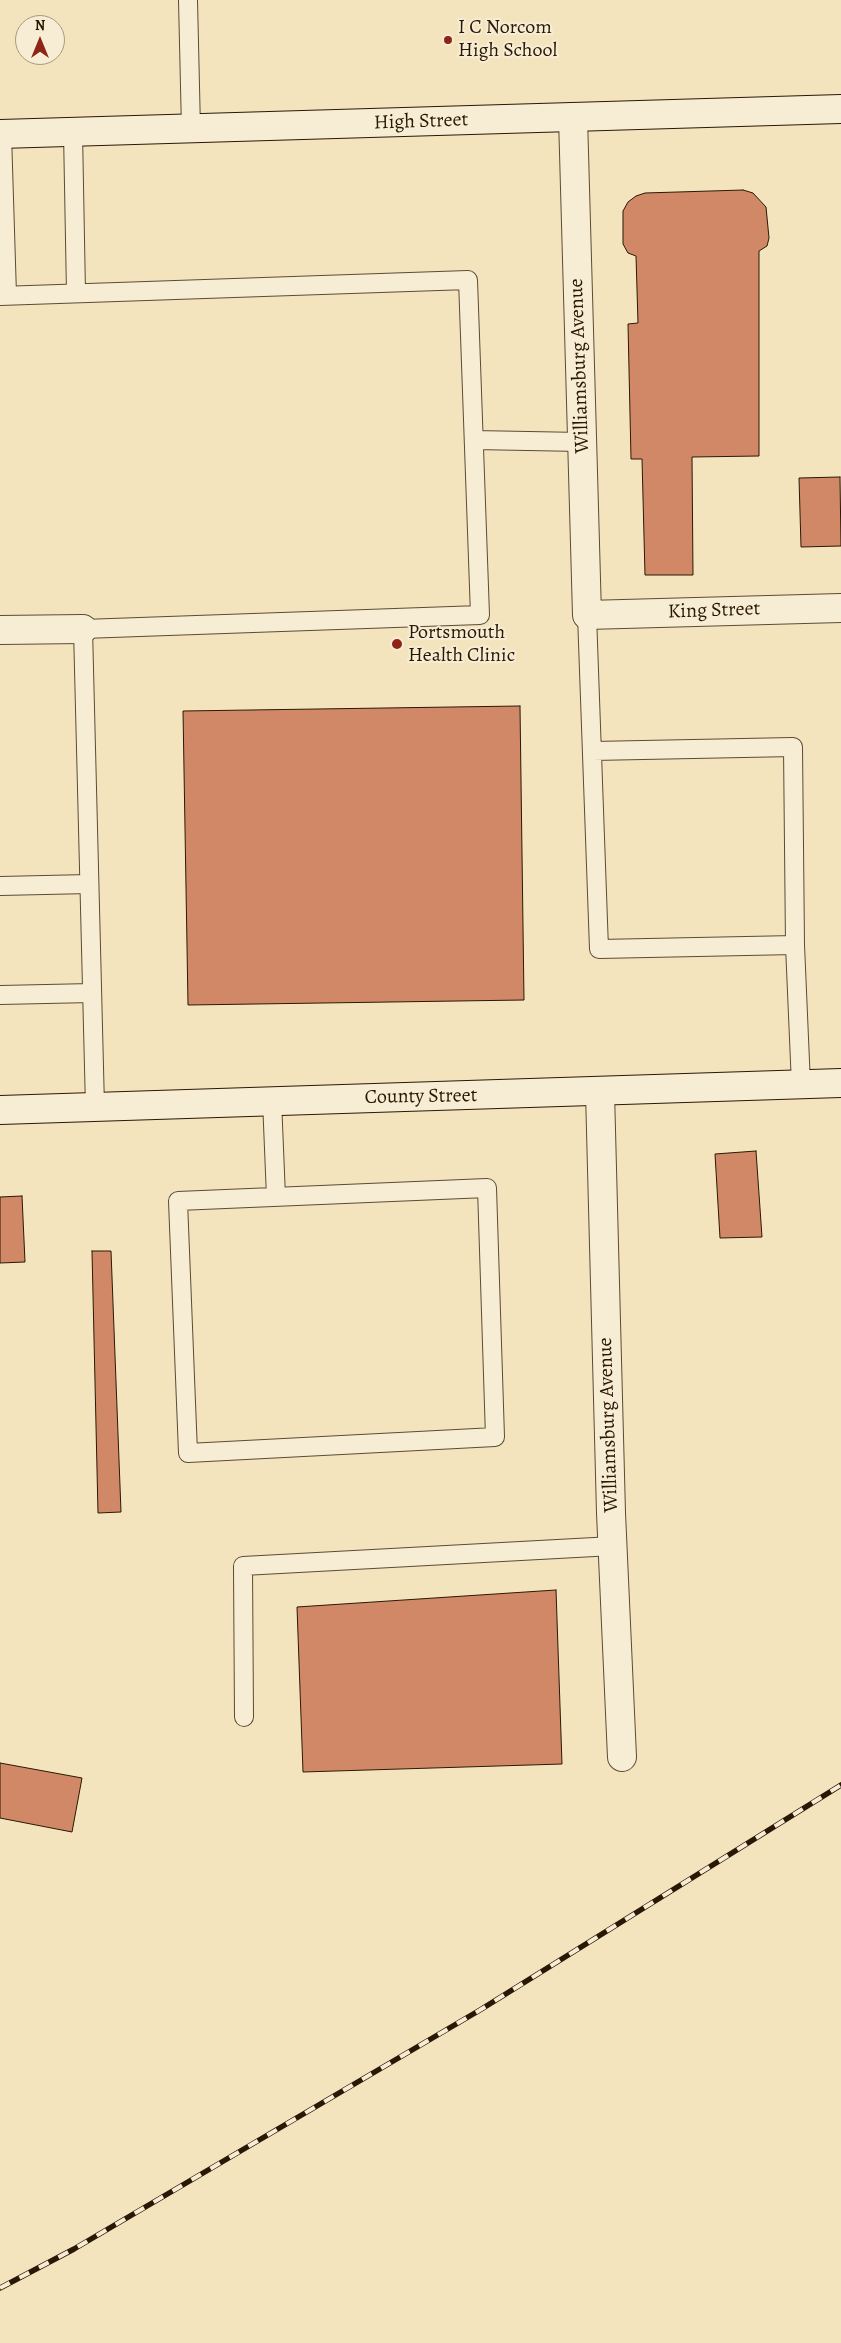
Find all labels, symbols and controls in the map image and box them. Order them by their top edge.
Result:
north arrow [15,15,65,65]
text: N [35,16,45,35]
place label: I C Norcom High School [458,16,557,63]
marker: I C Norcom High School [442,34,454,46]
street label: High Street [373,108,469,136]
street label: Williamsburg Avenue [565,278,595,454]
street label: King Street [667,597,761,625]
place label: Portsmouth Health Clinic [408,621,515,668]
marker: Portsmouth Health Clinic [390,637,404,651]
street label: County Street [365,1084,477,1110]
street label: Williamsburg Avenue [594,1337,624,1513]

